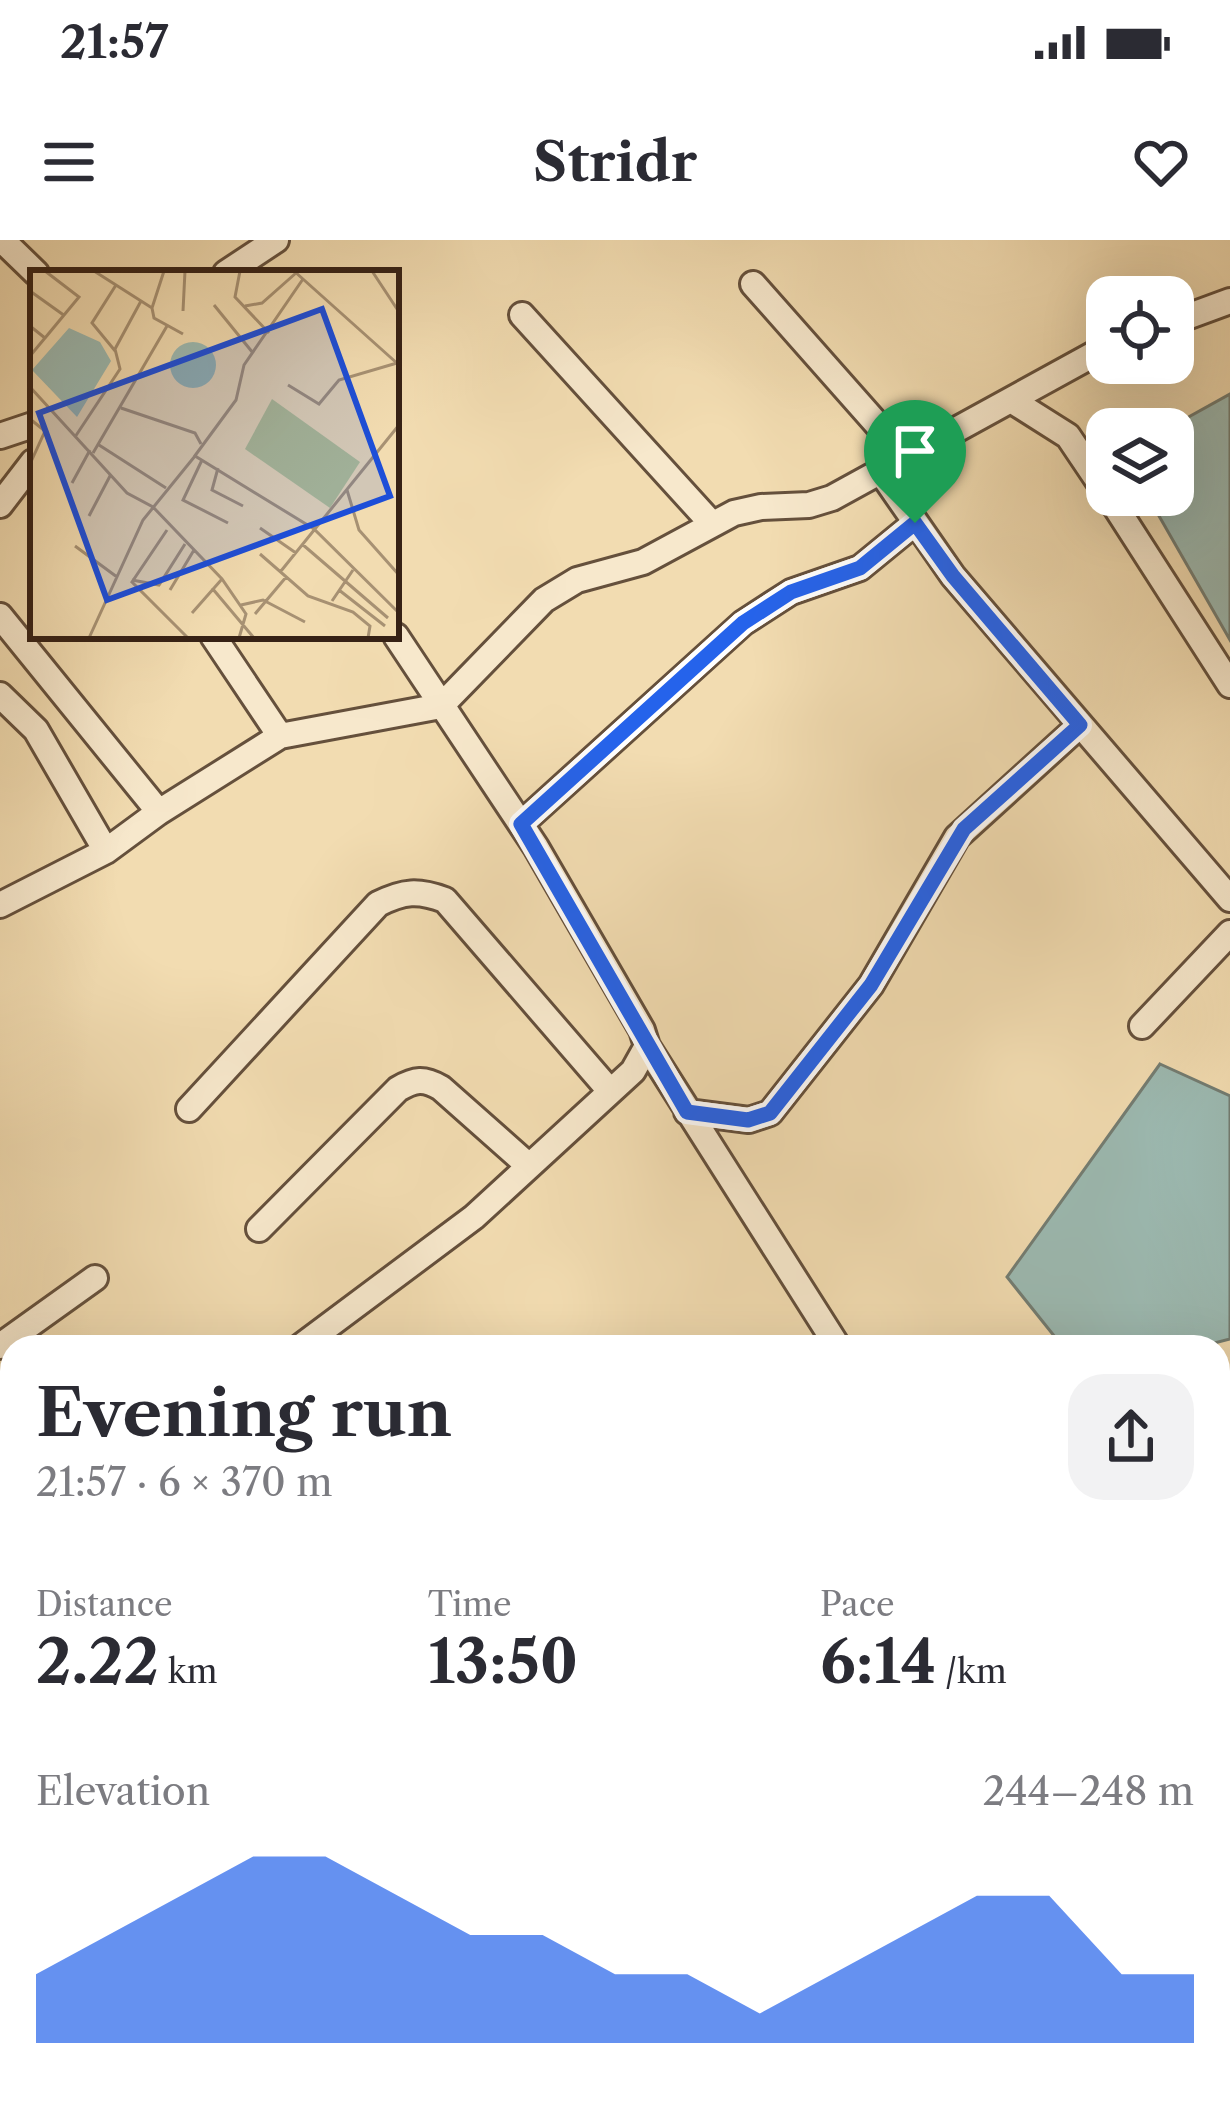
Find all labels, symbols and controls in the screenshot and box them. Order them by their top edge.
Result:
text: 21:57 [60,14,169,70]
icon: menu [36,129,102,195]
text: Stridr [533,129,697,195]
icon: heart [1128,129,1194,195]
inset map [30,270,399,639]
map controls [1086,276,1194,516]
button: locate [1086,276,1194,384]
pin [864,400,966,523]
button: layers [1086,408,1194,516]
icon: arrive [882,418,948,484]
text: Evening run [36,1372,452,1453]
button: share [1068,1374,1194,1500]
text: 21:57 · 6 × 370 m [36,1458,333,1506]
text: Distance [36,1584,173,1625]
text: Time [428,1584,511,1625]
text: Pace [820,1584,895,1625]
text: 2.22 [36,1625,159,1699]
text: 13:50 [428,1625,578,1699]
text: 6:14 [820,1625,936,1699]
text: km [159,1651,218,1692]
text: /km [936,1651,1007,1692]
text: Elevation [36,1767,210,1815]
text: 244–248 m [983,1767,1194,1815]

